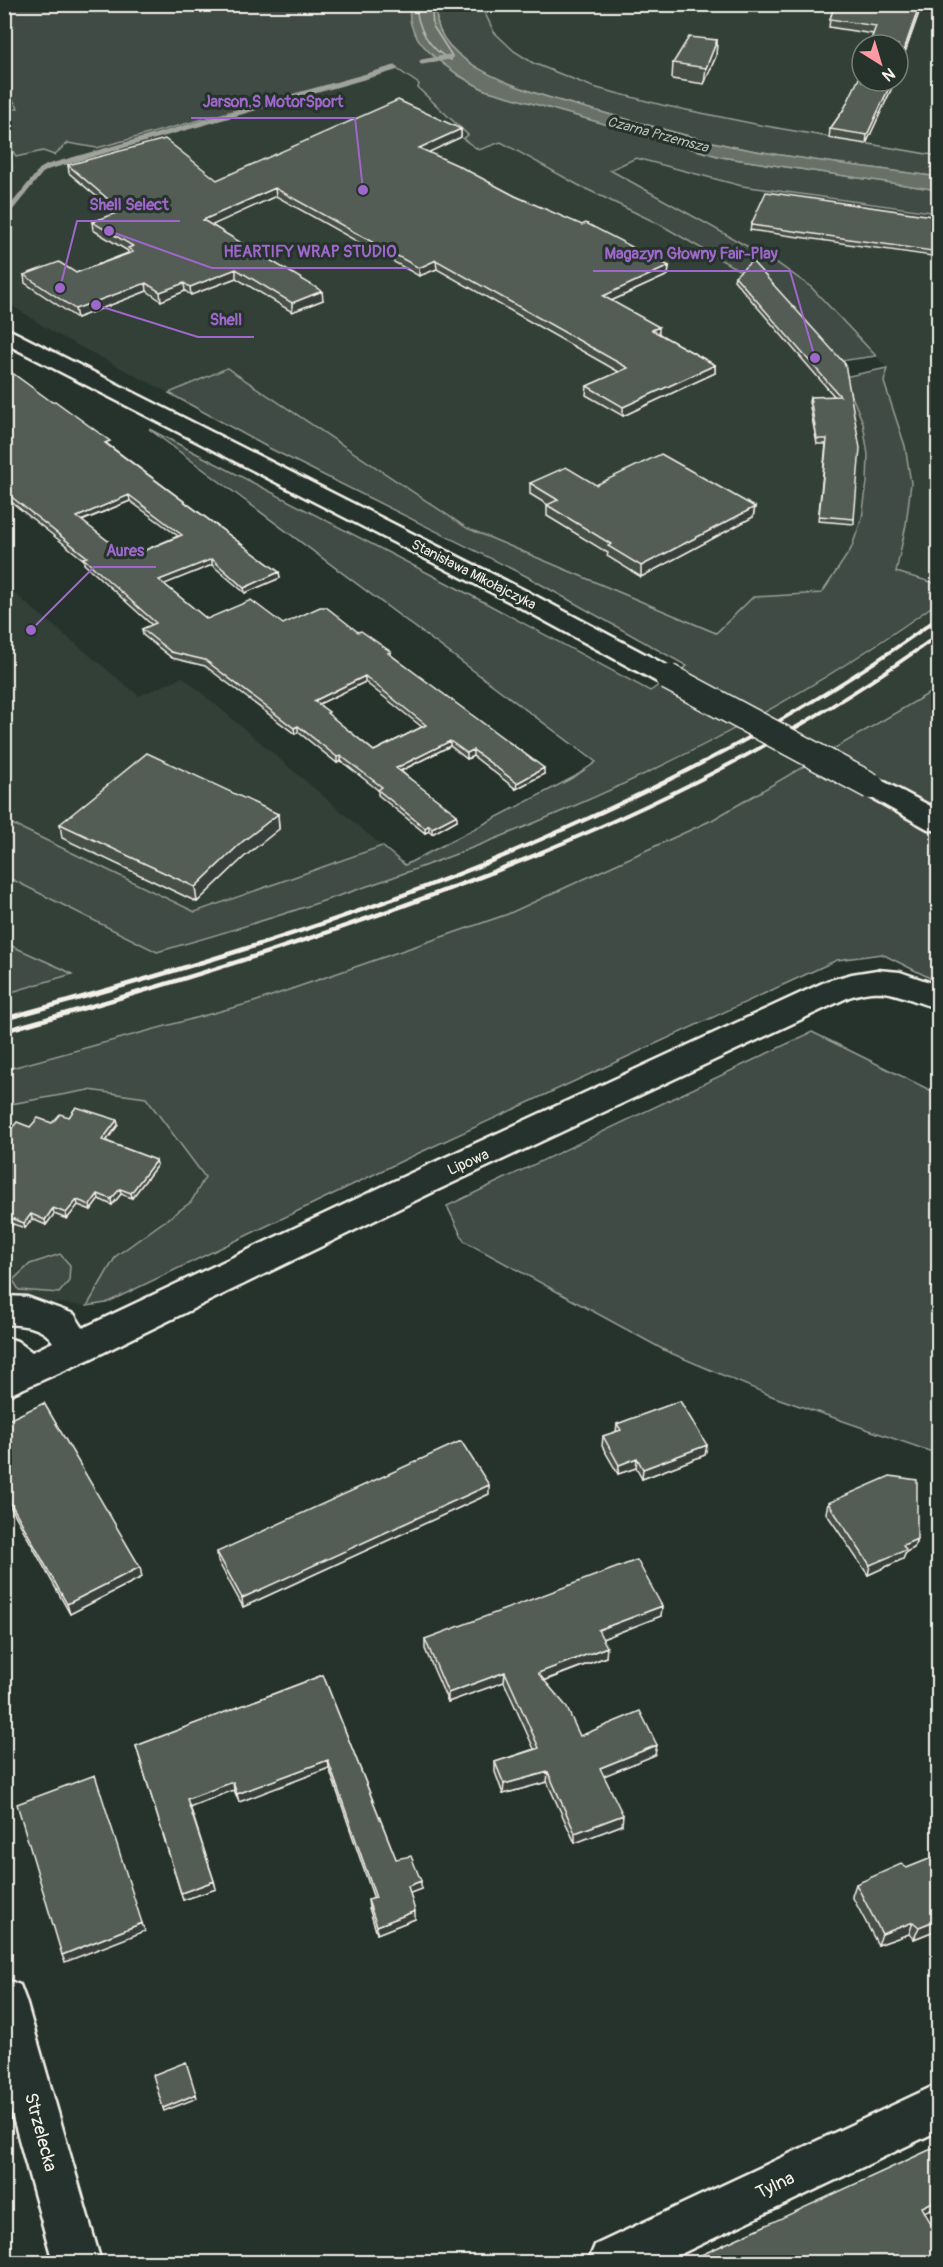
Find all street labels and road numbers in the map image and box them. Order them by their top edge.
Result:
street label: Stanisława Mikołajczyka [409,536,539,613]
street label: Lipowa [445,1145,492,1180]
street label: Strzelecka [19,2090,62,2174]
street label: Tylna [752,2167,798,2204]

